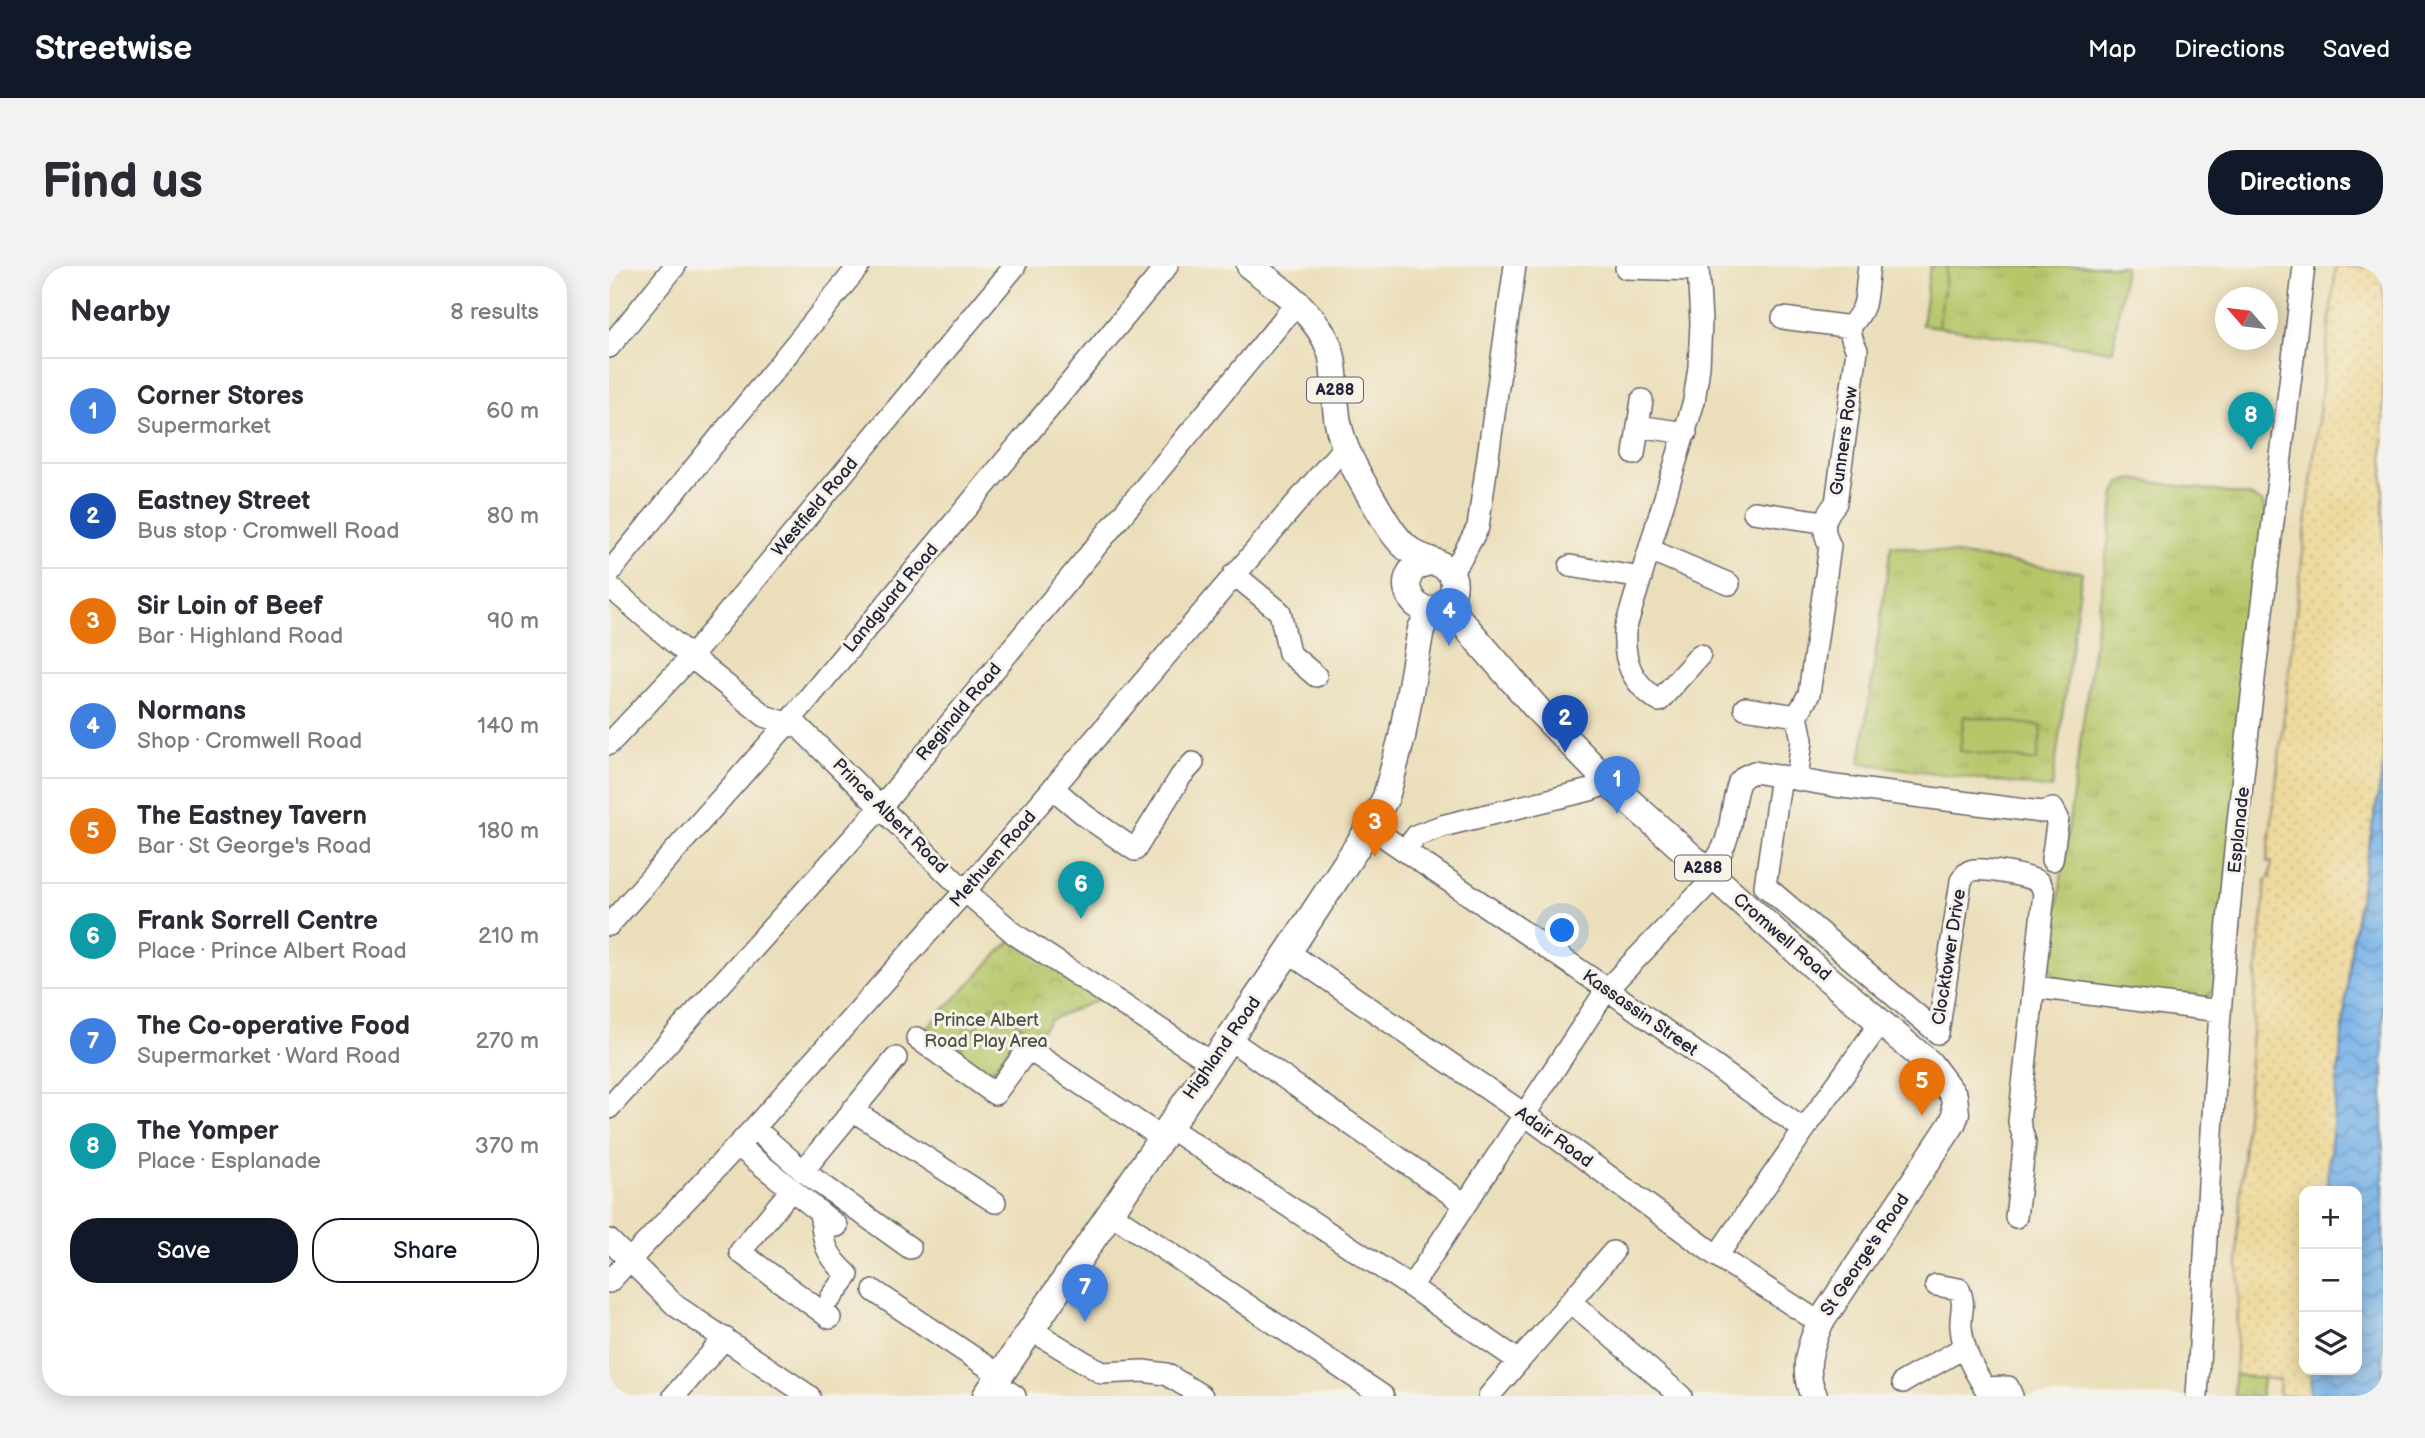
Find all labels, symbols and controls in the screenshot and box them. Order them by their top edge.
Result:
text: Streetwise [35,29,192,69]
text: Map [2088,35,2136,64]
text: Directions [2174,35,2285,64]
text: Saved [2323,35,2390,64]
button: Directions [2208,150,2383,215]
text: Find us [42,153,203,212]
north arrow [2215,287,2278,350]
text: Nearby [70,294,170,330]
text: 8 results [450,298,539,326]
road number: A288 [1307,378,1363,402]
text: Corner Stores [137,381,304,412]
street label: Gunners Row [1826,385,1862,497]
pin: 8 [2228,392,2274,450]
text: 1 [88,397,98,425]
text: 60 m [486,397,539,425]
text: Supermarket [137,412,271,440]
street label: Westfield Road [768,453,862,561]
text: Eastney Street [137,486,310,517]
text: 2 [86,502,100,530]
text: 80 m [487,502,539,530]
text: Bus stop · Cromwell Road [137,517,399,545]
street label: Landguard Road [839,539,943,657]
pin: 4 [1426,588,1472,646]
text: Sir Loin of Beef [137,591,323,622]
text: 3 [86,607,100,635]
text: 90 m [487,607,539,635]
text: Bar · Highland Road [137,622,343,650]
street label: Reginald Road [912,659,1006,765]
pin: 2 [1542,695,1588,753]
text: Normans [137,696,246,727]
text: 4 [86,712,100,740]
text: 140 m [477,712,539,740]
text: Shop · Cromwell Road [137,727,362,755]
street label: Prince Albert Road [828,754,952,878]
pin: 1 [1594,756,1640,814]
street label: Esplanade [2224,786,2254,874]
pin: 3 [1352,799,1398,857]
text: The Eastney Tavern [137,801,367,832]
street label: Methuen Road [945,807,1041,911]
text: 5 [86,817,100,845]
text: 180 m [478,817,539,845]
text: Bar · St George's Road [137,832,371,860]
road number: A288 [1675,856,1731,880]
pin: 6 [1058,861,1104,919]
street label: Clocktower Drive [1928,887,1970,1026]
street label: Cromwell Road [1729,889,1835,985]
text: Frank Sorrell Centre [137,906,378,937]
your location [1545,913,1579,947]
text: 6 [86,922,100,950]
text: 210 m [478,922,539,950]
text: Place · Prince Albert Road [137,937,407,965]
street label: Kassassin Street [1578,965,1702,1061]
street label: Highland Road [1179,993,1265,1103]
park label: Prince Albert Road Play Area [924,1010,1048,1052]
text: The Co-operative Food [137,1011,410,1042]
text: 7 [87,1027,99,1055]
text: 270 m [475,1027,539,1055]
text: Supermarket · Ward Road [137,1042,401,1070]
pin: 5 [1899,1058,1945,1116]
street label: Adair Road [1511,1102,1597,1172]
text: The Yomper [137,1116,279,1147]
text: 8 [86,1132,100,1160]
text: 370 m [475,1132,539,1160]
text: Place · Esplanade [137,1147,321,1175]
map controls [2299,1186,2362,1375]
button: + [2299,1186,2362,1249]
street label: St George's Road [1816,1190,1914,1320]
button: Save [70,1218,298,1283]
button: Share [312,1218,539,1283]
button: − [2299,1249,2362,1312]
pin: 7 [1062,1264,1108,1322]
button: layers [2299,1312,2362,1375]

